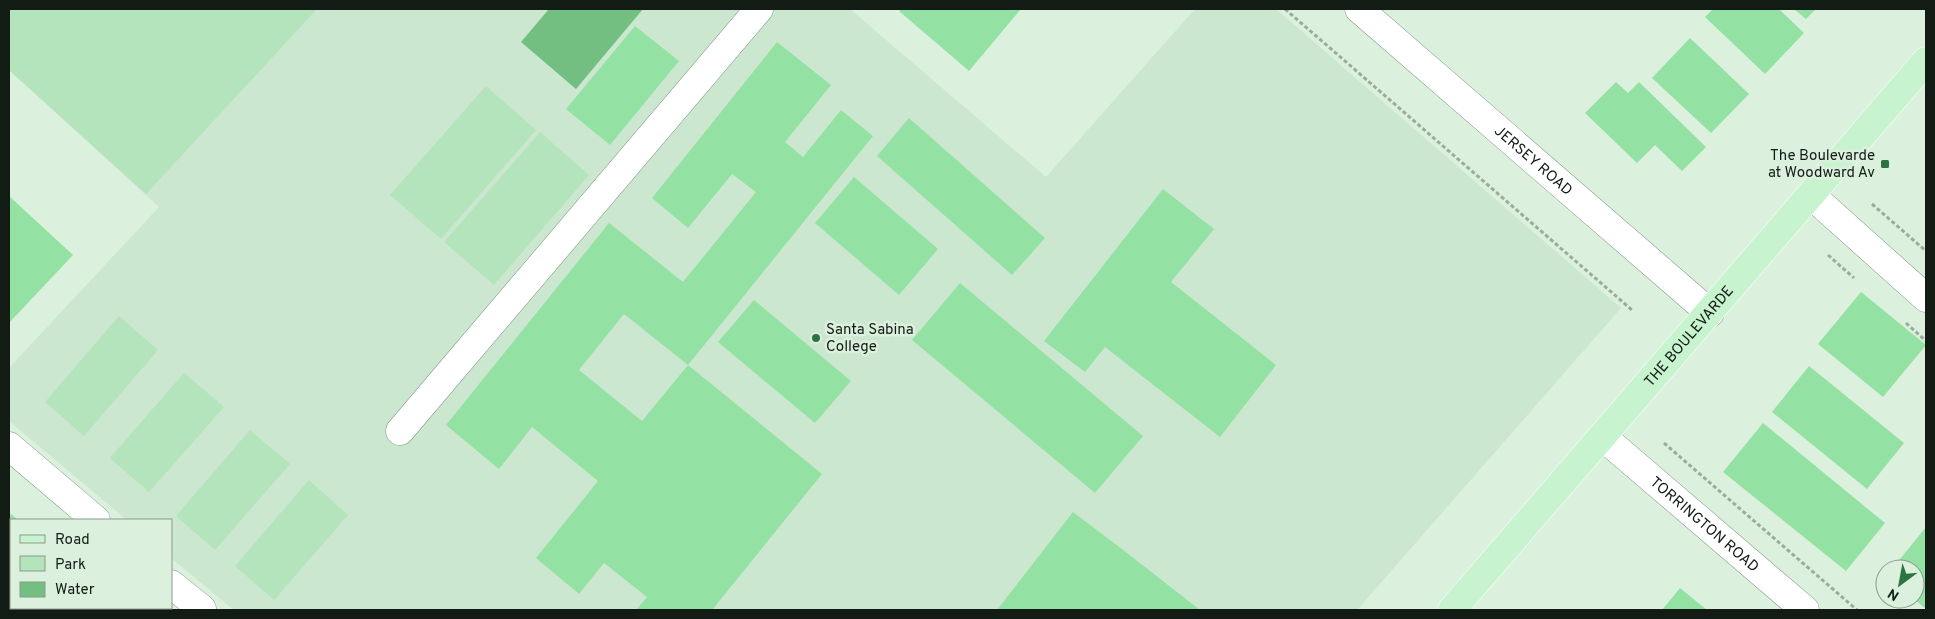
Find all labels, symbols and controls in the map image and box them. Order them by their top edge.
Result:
street label: JERSEY ROAD [1490,122,1576,200]
place label: The Boulevarde at Woodward Av [1768,147,1875,183]
marker: The Boulevarde at Woodward Av [1879,158,1891,170]
street label: THE BOULEVARDE [1641,283,1739,391]
place label: Santa Sabina College [826,321,914,357]
marker: Santa Sabina College [810,332,822,344]
street label: TORRINGTON ROAD [1645,473,1762,577]
legend [10,519,172,609]
text: Road [55,531,90,550]
text: Park [55,556,86,575]
north arrow [1875,559,1925,609]
text: Water [55,581,95,600]
text: N [1885,584,1903,604]

